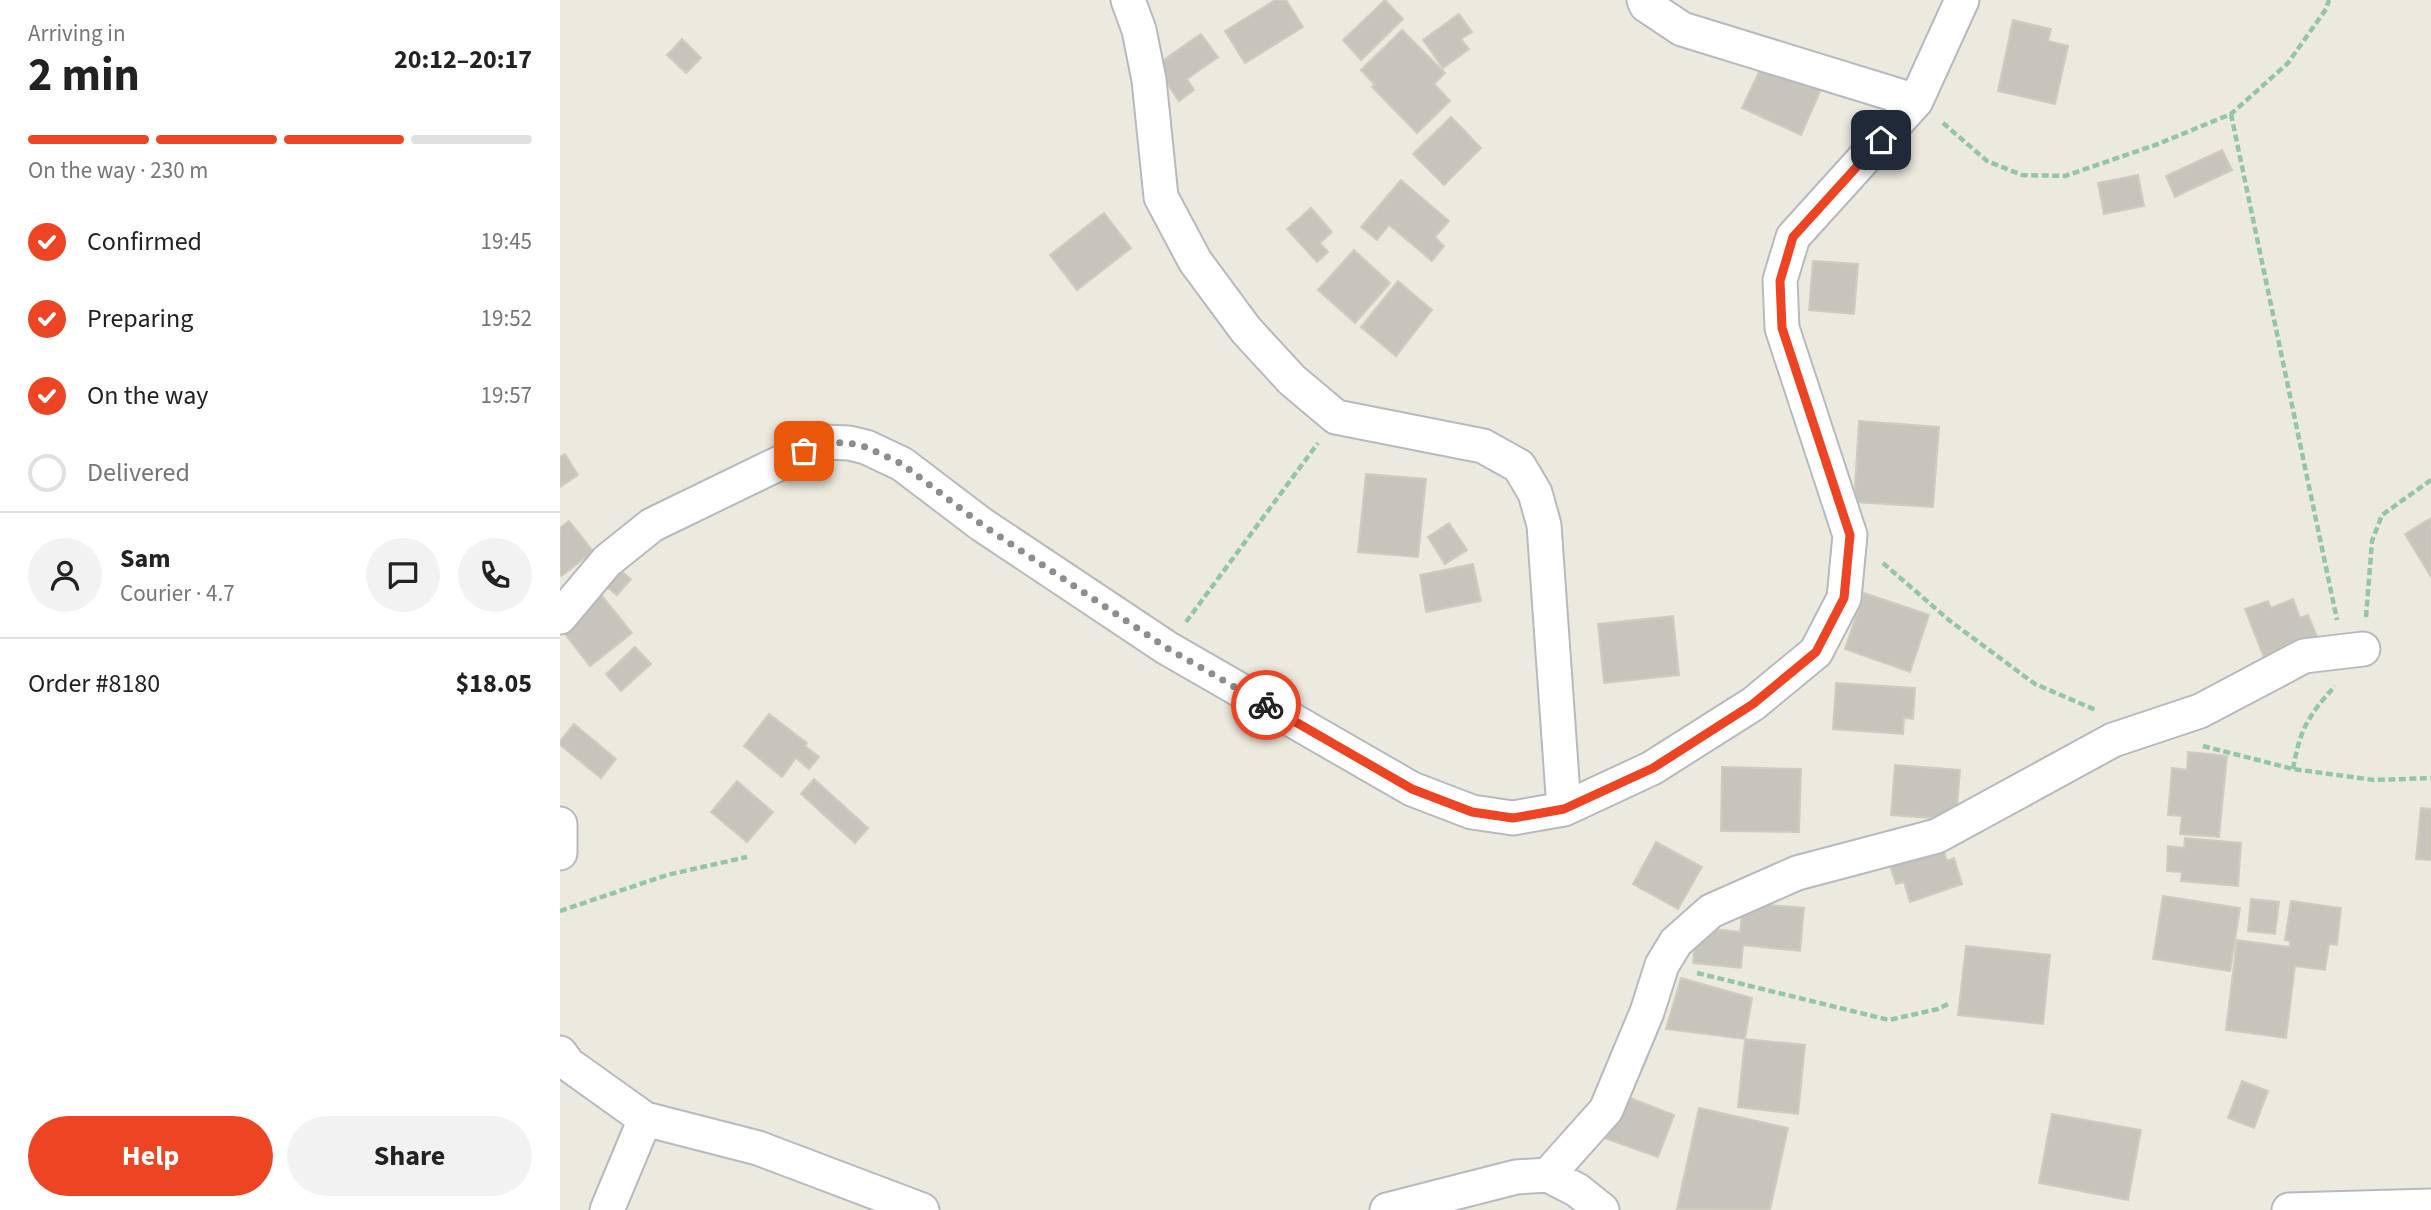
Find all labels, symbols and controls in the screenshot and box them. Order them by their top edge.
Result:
text: Arriving in [28,17,126,50]
text: 20:12–20:17 [394,41,532,78]
text: 2 min [28,43,140,108]
pin [1851,110,1911,170]
icon: home [1862,121,1900,159]
text: On the way · 230 m [28,154,208,187]
icon: check [28,223,66,261]
text: Confirmed [87,223,202,260]
text: 19:45 [481,225,532,258]
icon: check [28,300,66,338]
text: Preparing [87,300,193,337]
text: 19:52 [481,302,532,335]
icon: check [28,377,66,415]
text: On the way [87,377,208,414]
text: 19:57 [481,379,532,412]
pin [774,421,834,481]
icon: bag [785,432,823,470]
text: Delivered [87,454,190,491]
button: person [28,538,102,612]
button: chat [366,538,440,612]
button: phone [458,538,532,612]
text: Sam [120,540,170,577]
text: Courier · 4.7 [120,577,235,610]
text: Order #8180 [28,665,160,702]
text: $18.05 [456,665,532,702]
courier [1231,670,1301,740]
icon: bike [1247,686,1285,724]
button: Help [28,1116,273,1196]
button: Share [287,1116,532,1196]

